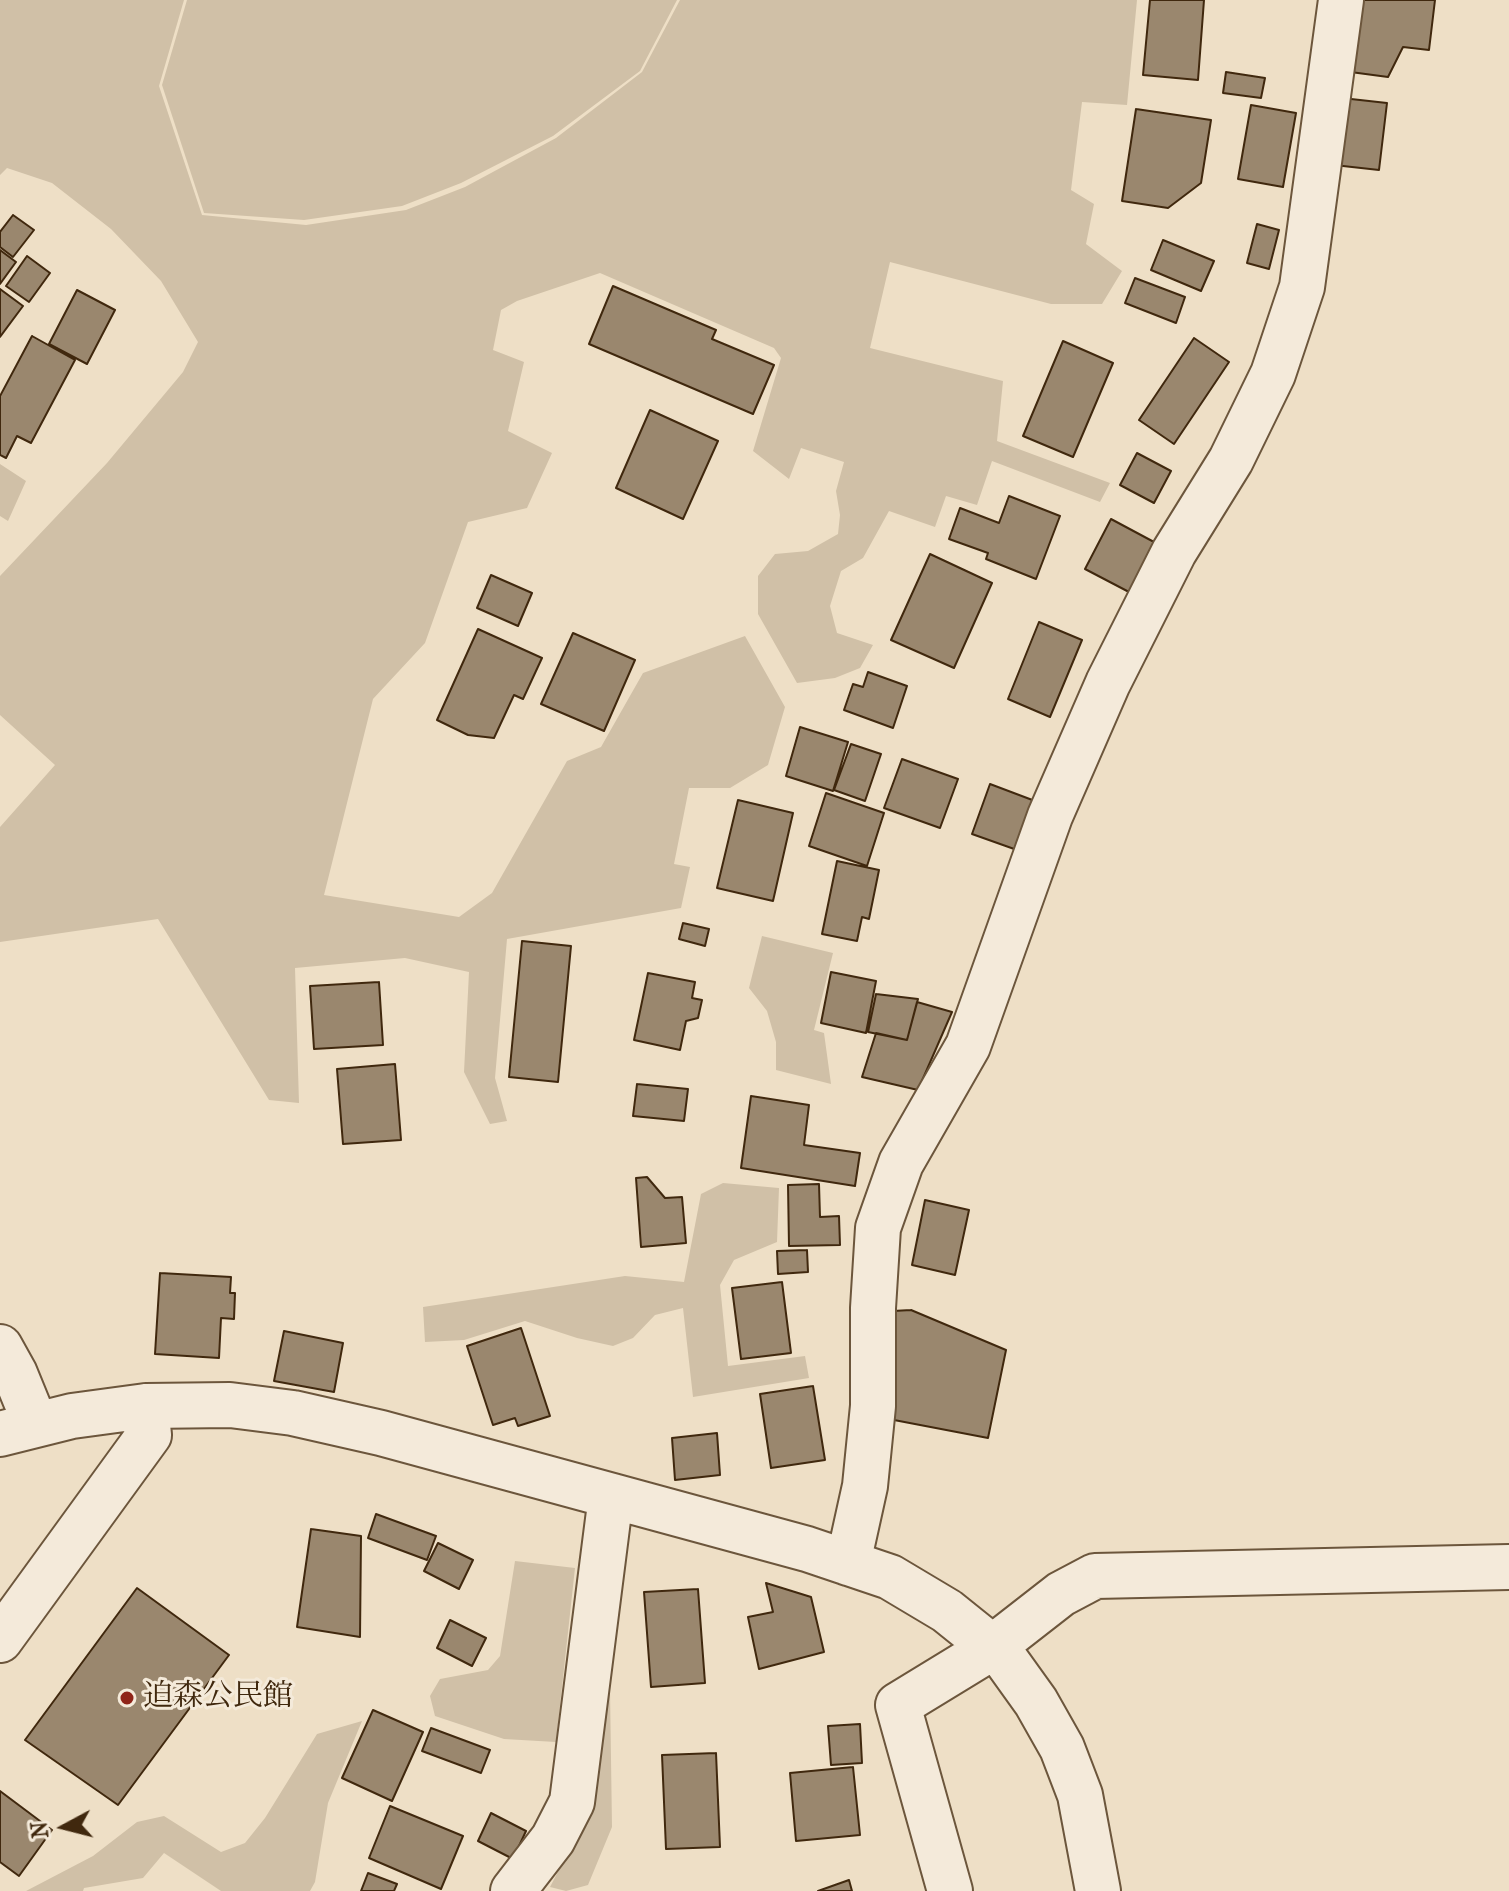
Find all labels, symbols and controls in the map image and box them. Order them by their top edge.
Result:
place label: 迫森公民館 [143,1680,293,1716]
marker: 迫森公民館 [118,1689,136,1707]
north arrow [24,1787,104,1867]
text: N [26,1820,54,1840]

